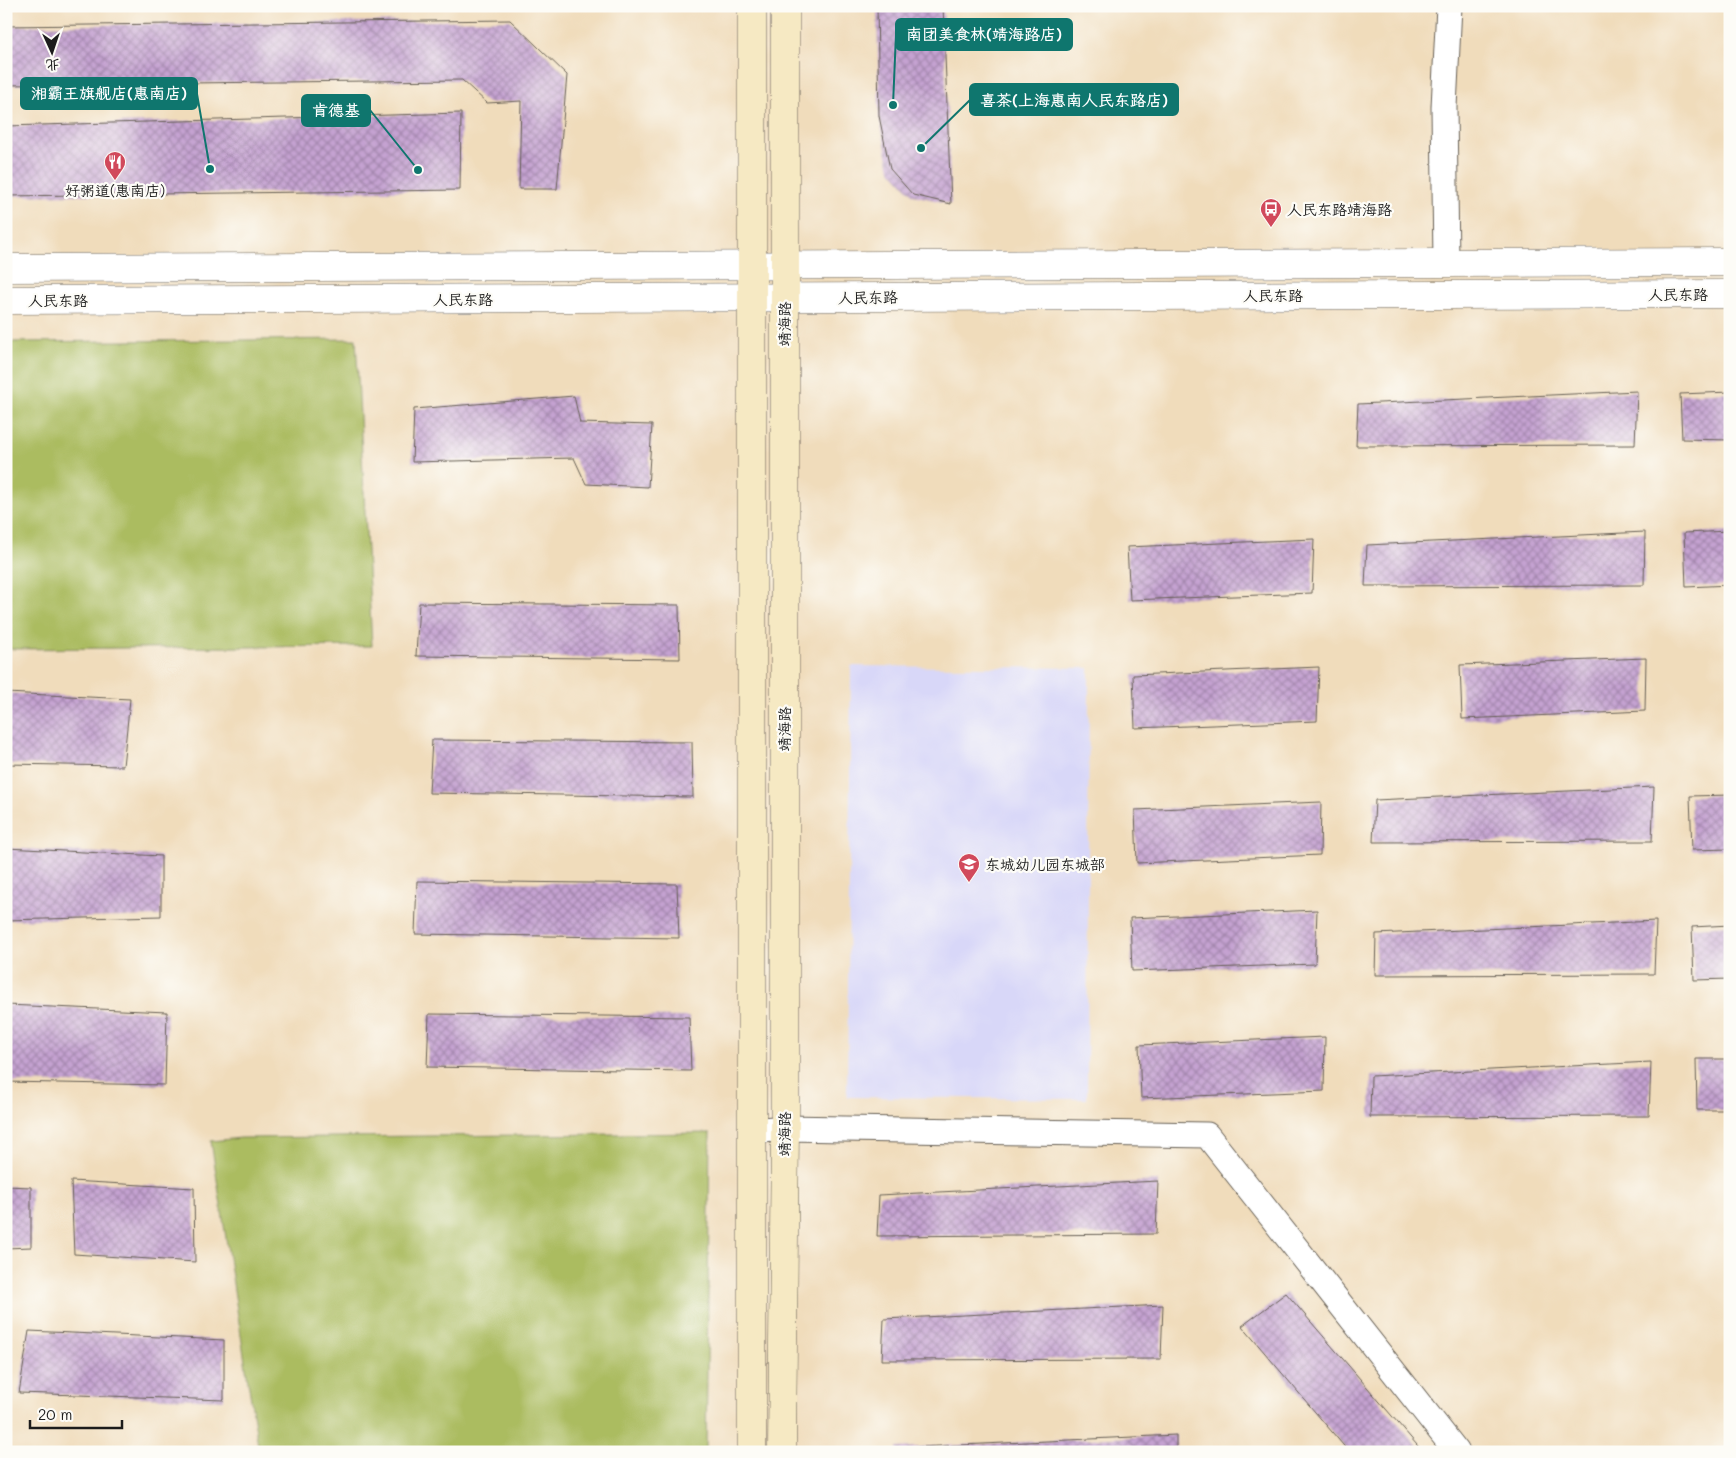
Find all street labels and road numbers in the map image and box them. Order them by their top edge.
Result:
street label: 人民东路 [1648,284,1708,304]
street label: 人民东路 [1243,285,1303,305]
street label: 人民东路 [838,286,898,308]
street label: 人民东路 [433,289,493,309]
street label: 人民东路 [28,290,88,310]
street label: 靖海路 [774,301,794,347]
street label: 靖海路 [774,706,794,752]
street label: 靖海路 [774,1111,794,1157]

